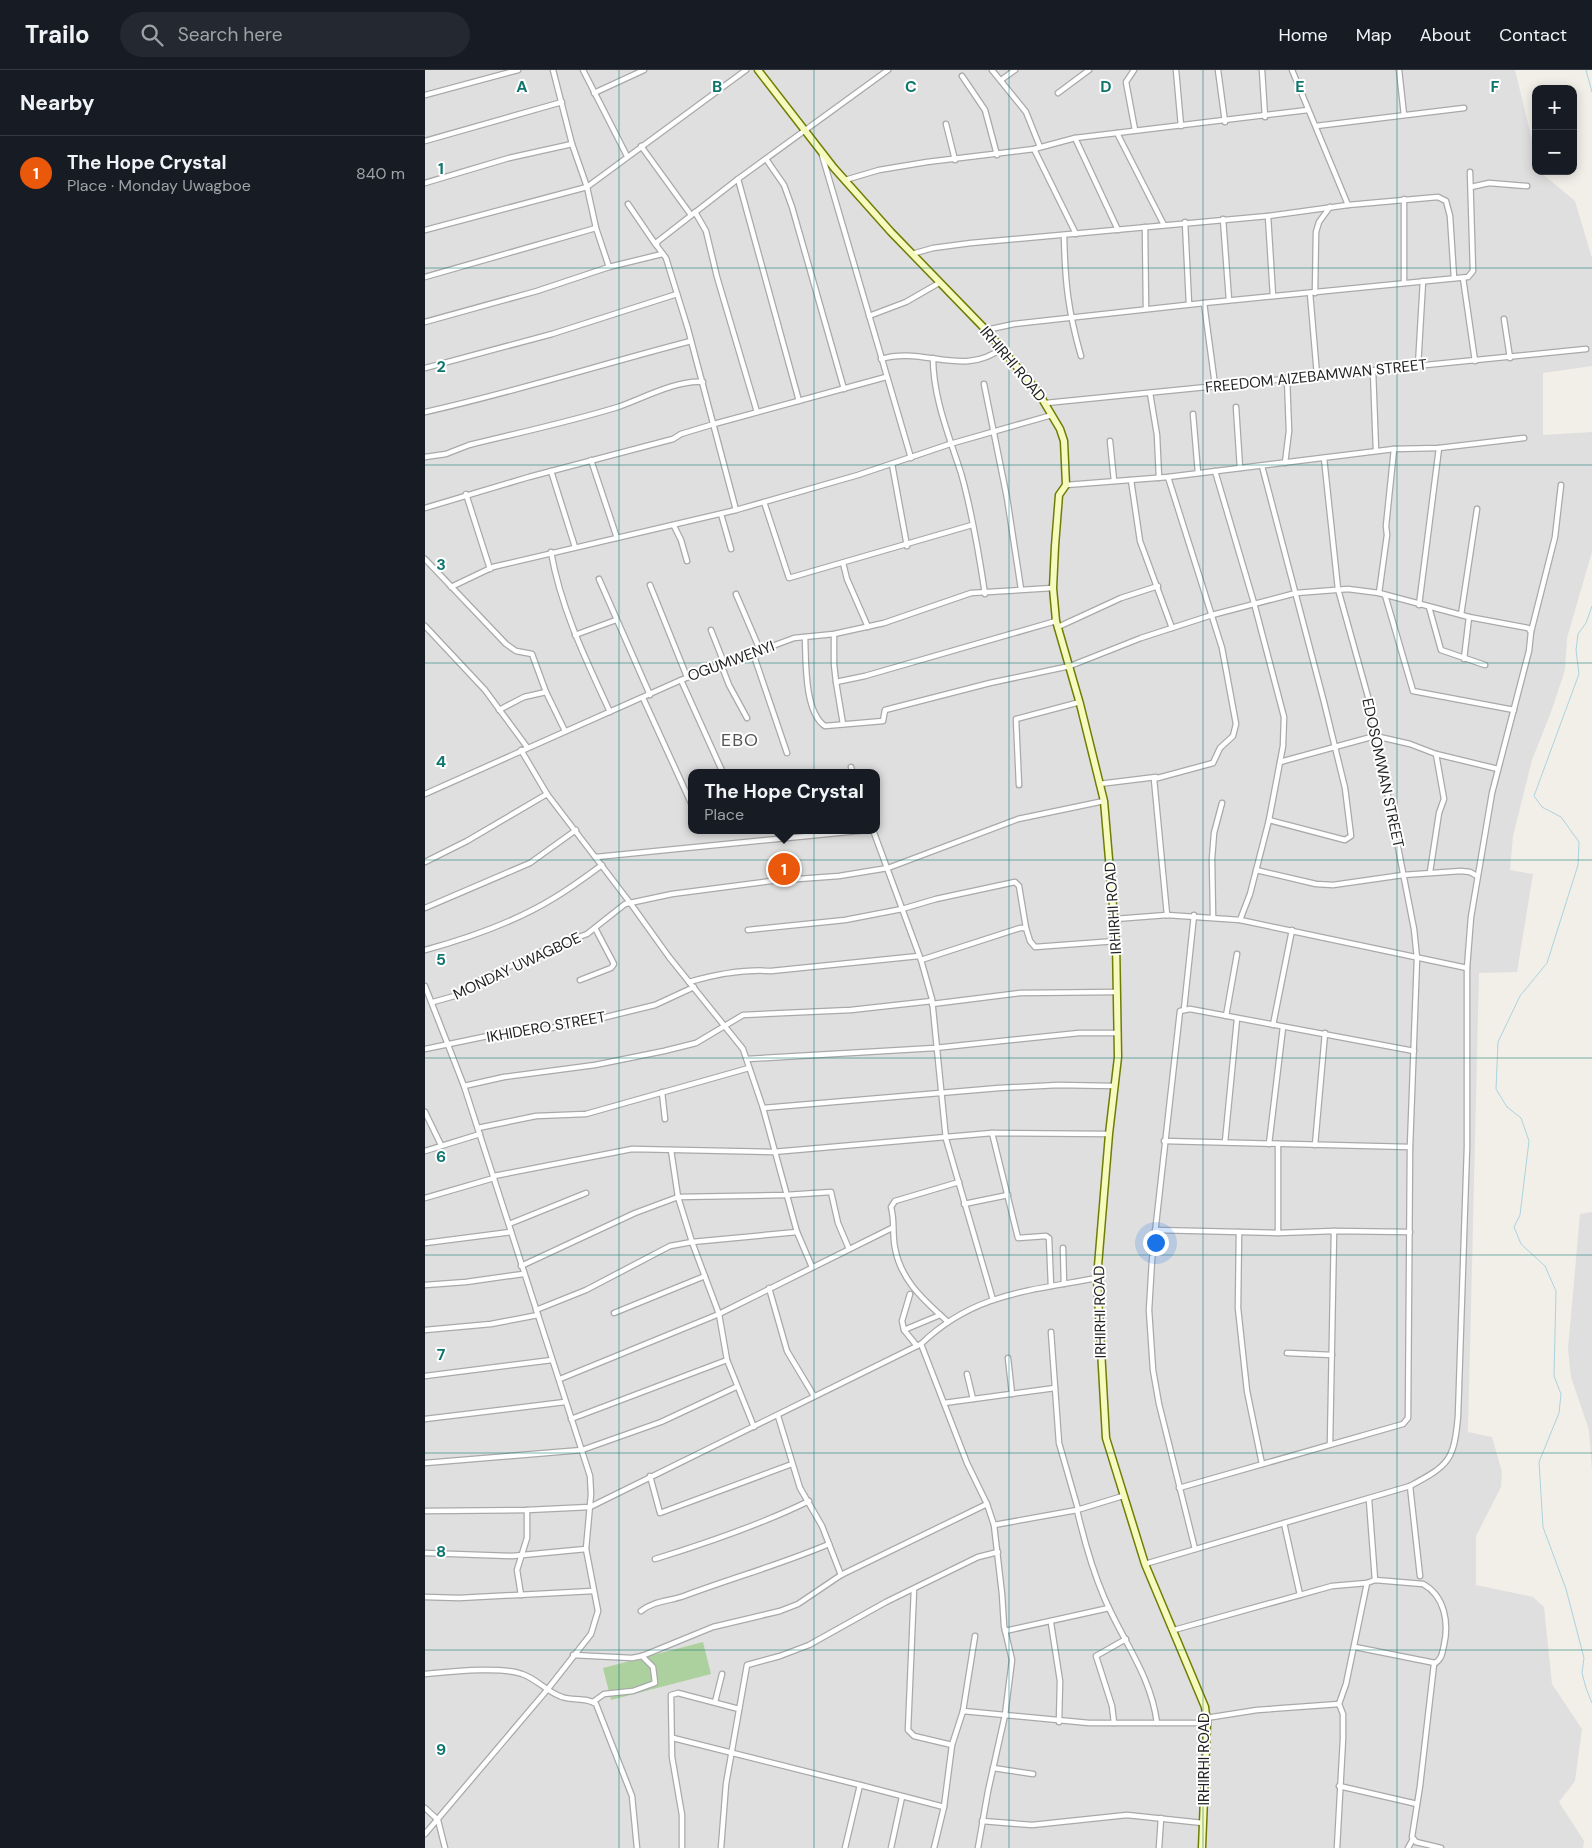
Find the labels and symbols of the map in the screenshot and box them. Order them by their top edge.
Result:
text: A [516,76,528,97]
text: B [712,76,722,97]
text: C [905,76,917,97]
text: D [1100,76,1112,97]
text: E [1295,76,1305,97]
text: F [1491,76,1500,97]
text: 1 [438,158,444,179]
street label: IRHIRHI ROAD [976,322,1050,406]
street label: FREEDOM AIZEBAMWAN STREET [1204,354,1428,398]
text: 2 [436,356,446,377]
text: 3 [436,554,446,575]
street label: OGUMWENYI [685,636,777,686]
street label: EDOSOMWAN STREET [1357,696,1409,850]
district label: EBO [721,728,759,752]
text: 4 [436,751,446,772]
pin: 1 [768,850,800,888]
street label: IRHIRHI ROAD [1100,861,1126,955]
street label: MONDAY UWAGBOE [450,928,584,1004]
text: 5 [436,949,446,970]
street label: IKHIDERO STREET [485,1007,607,1047]
text: 6 [436,1146,446,1167]
your location [1143,1230,1169,1256]
street label: IRHIRHI ROAD [1089,1265,1111,1359]
text: 7 [437,1344,446,1365]
text: 8 [436,1541,446,1562]
street label: IRHIRHI ROAD [1194,1713,1214,1805]
text: 9 [436,1739,446,1760]

